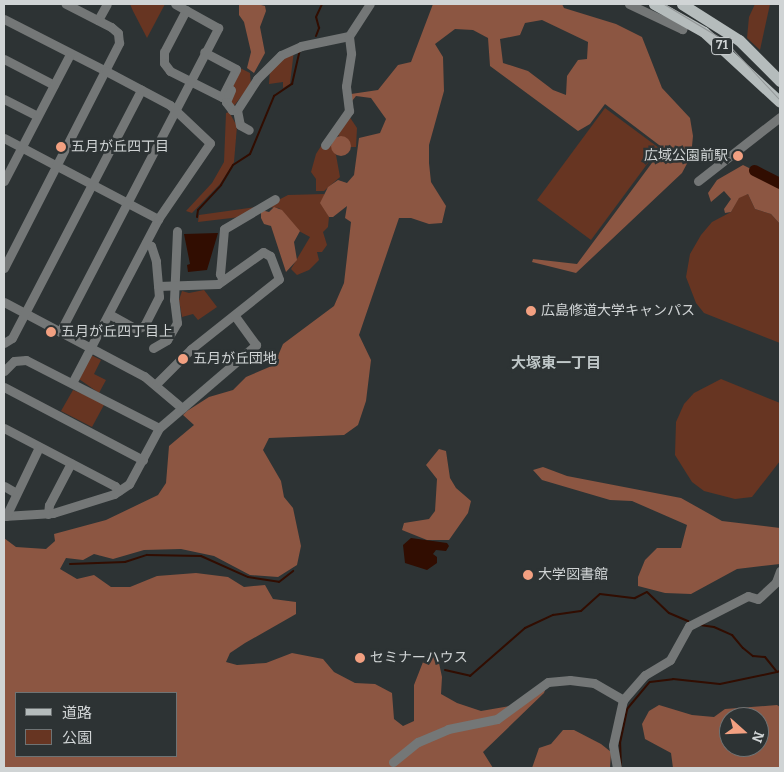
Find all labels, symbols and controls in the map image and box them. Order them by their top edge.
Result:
road number: 71 [711,36,733,56]
place label: 五月が丘四丁目 [71,139,169,155]
marker: 五月が丘四丁目 [55,141,67,153]
place label: 広域公園前駅 [644,148,728,164]
marker: 広域公園前駅 [732,150,744,162]
place label: 広島修道大学キャンパス [541,303,695,319]
marker: 広島修道大学キャンパス [525,305,537,317]
place label: 五月が丘四丁目上 [61,324,173,340]
marker: 五月が丘四丁目上 [45,326,57,338]
place label: 五月が丘団地 [193,351,277,367]
marker: 五月が丘団地 [177,353,189,365]
district label: 大塚東一丁目 [511,355,601,373]
place label: 大学図書館 [538,567,608,583]
marker: 大学図書館 [522,569,534,581]
place label: セミナーハウス [370,650,468,666]
marker: セミナーハウス [354,652,366,664]
legend [15,692,178,757]
text: 道路 [62,704,92,722]
north arrow [719,707,769,757]
text: 公園 [62,729,92,747]
text: N [748,729,767,745]

